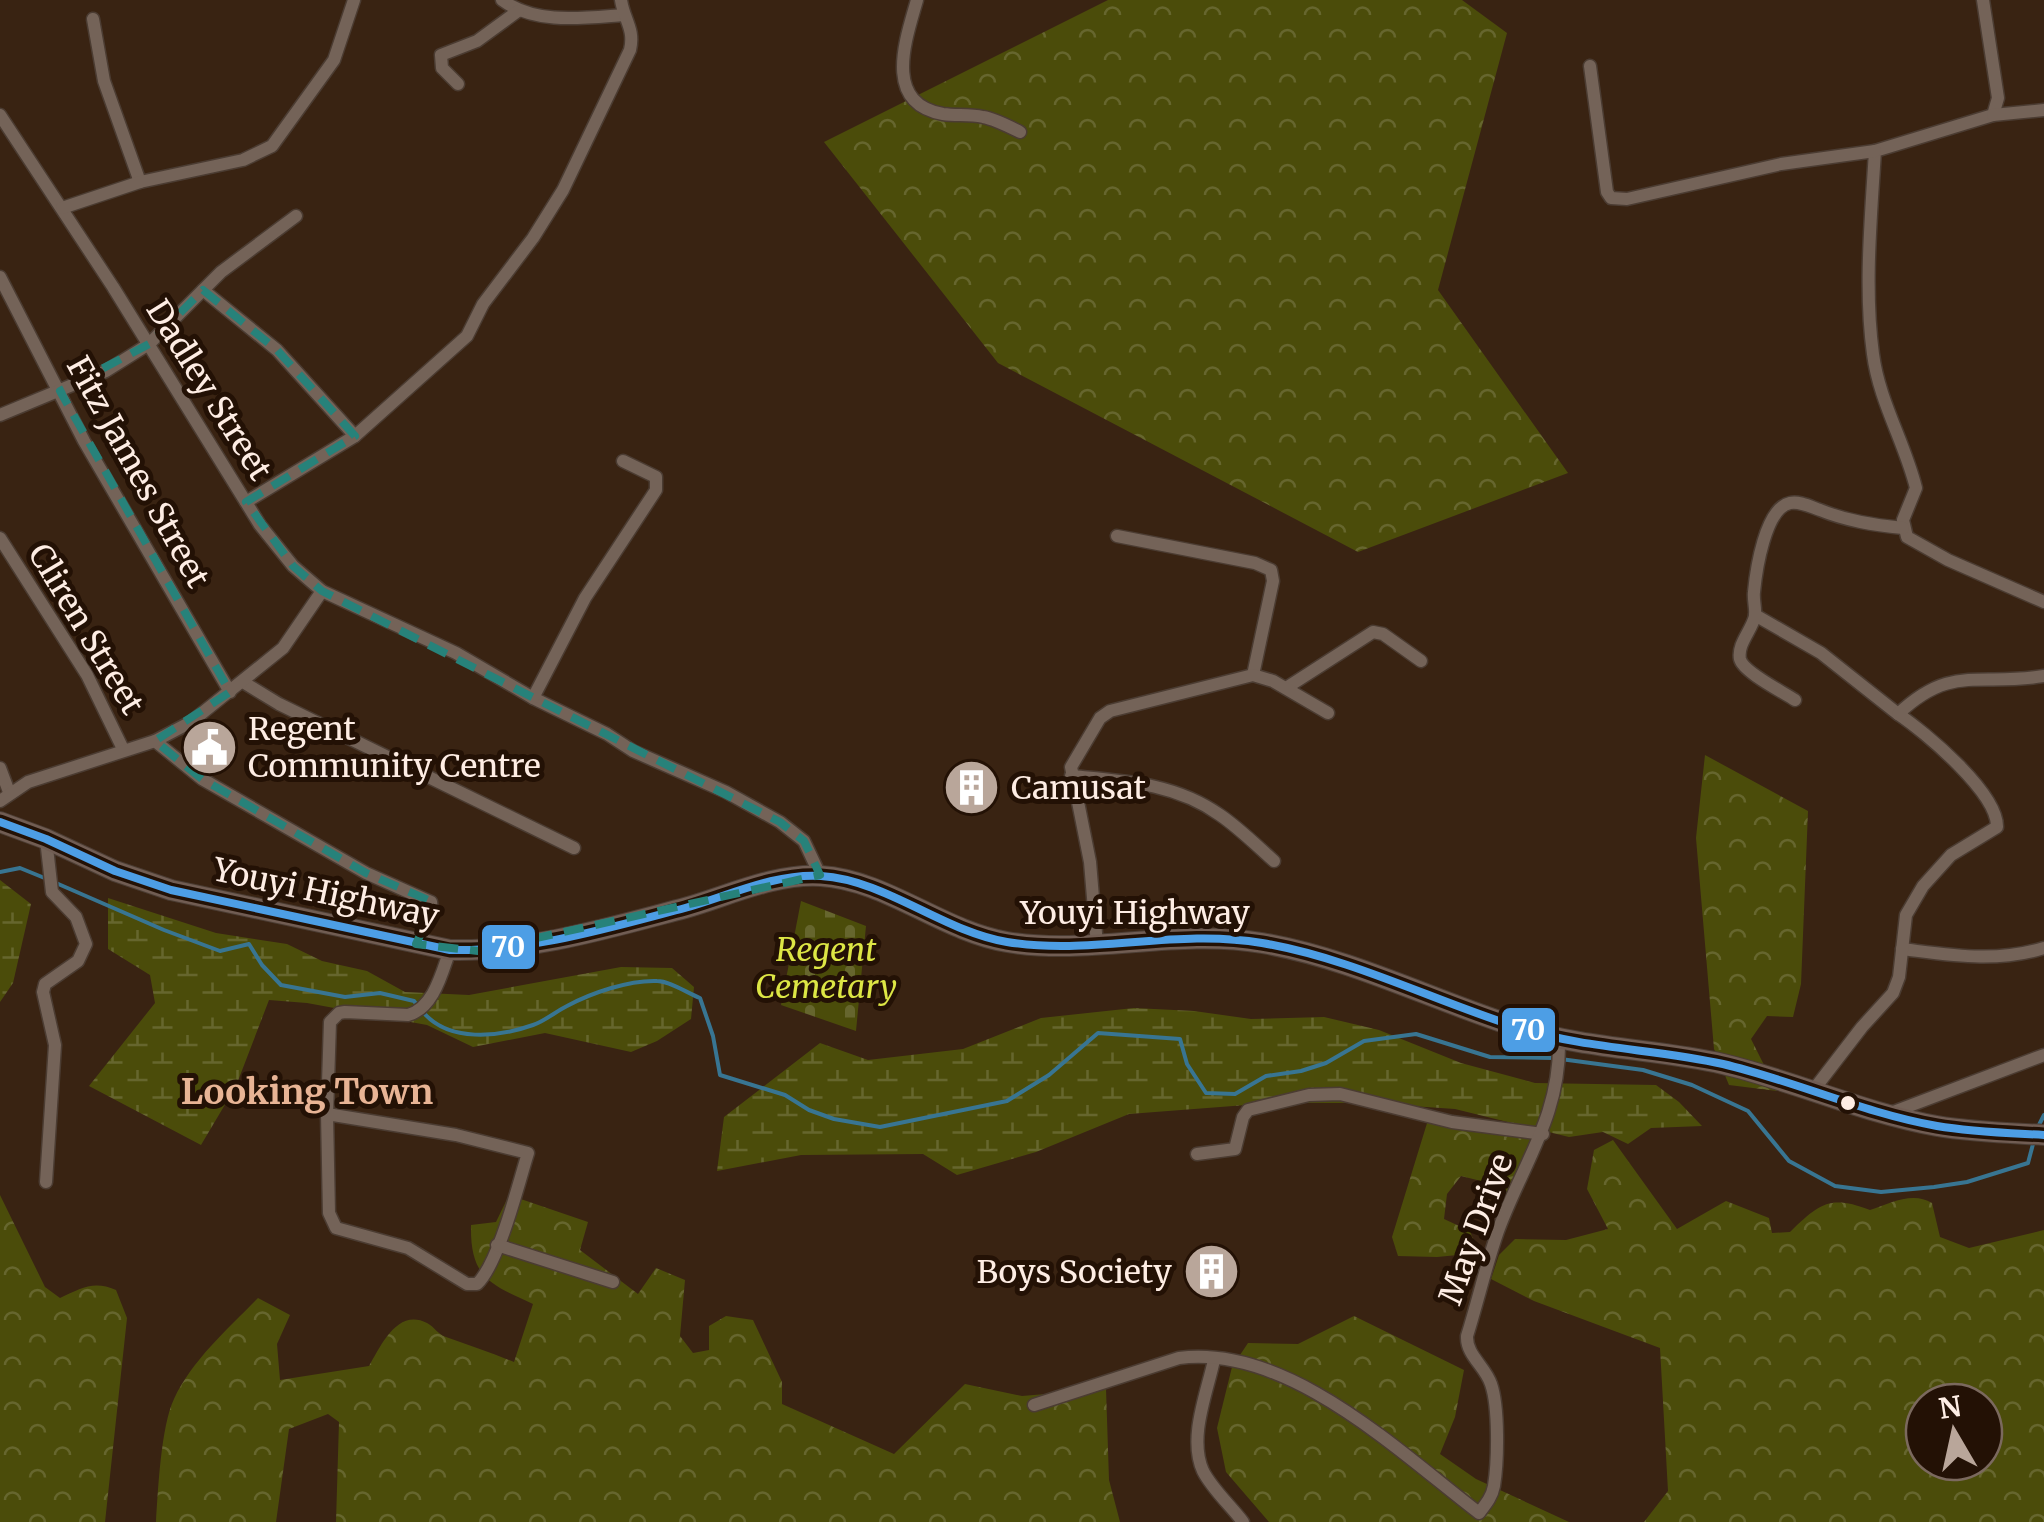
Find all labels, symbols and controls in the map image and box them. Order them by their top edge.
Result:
street label: Dadley Street [138,292,281,488]
street label: Fitz James Street [58,349,218,595]
street label: Cliren Street [19,537,153,722]
place label: Regent Community Centre [248,709,541,786]
public building icon: Regent Community Centre [179,717,239,777]
building icon: Camusat [942,758,1002,818]
place label: Camusat [1011,768,1146,808]
street label: Youyi Highway [208,849,443,937]
street label: Youyi Highway [1019,893,1250,933]
line badge: 70 [480,923,537,971]
text: 70 [491,929,525,965]
park label: Regent Cemetary [755,930,897,1007]
line badge: 70 [1500,1006,1557,1054]
text: 70 [1511,1012,1545,1048]
district label: Looking Town [181,1070,434,1114]
unlabelled marker [1838,1093,1858,1113]
street label: May Drive [1430,1148,1522,1310]
building icon: Boys Society [1181,1242,1241,1302]
place label: Boys Society [976,1252,1172,1292]
north arrow [1904,1382,2004,1482]
text: N [1936,1388,1964,1427]

